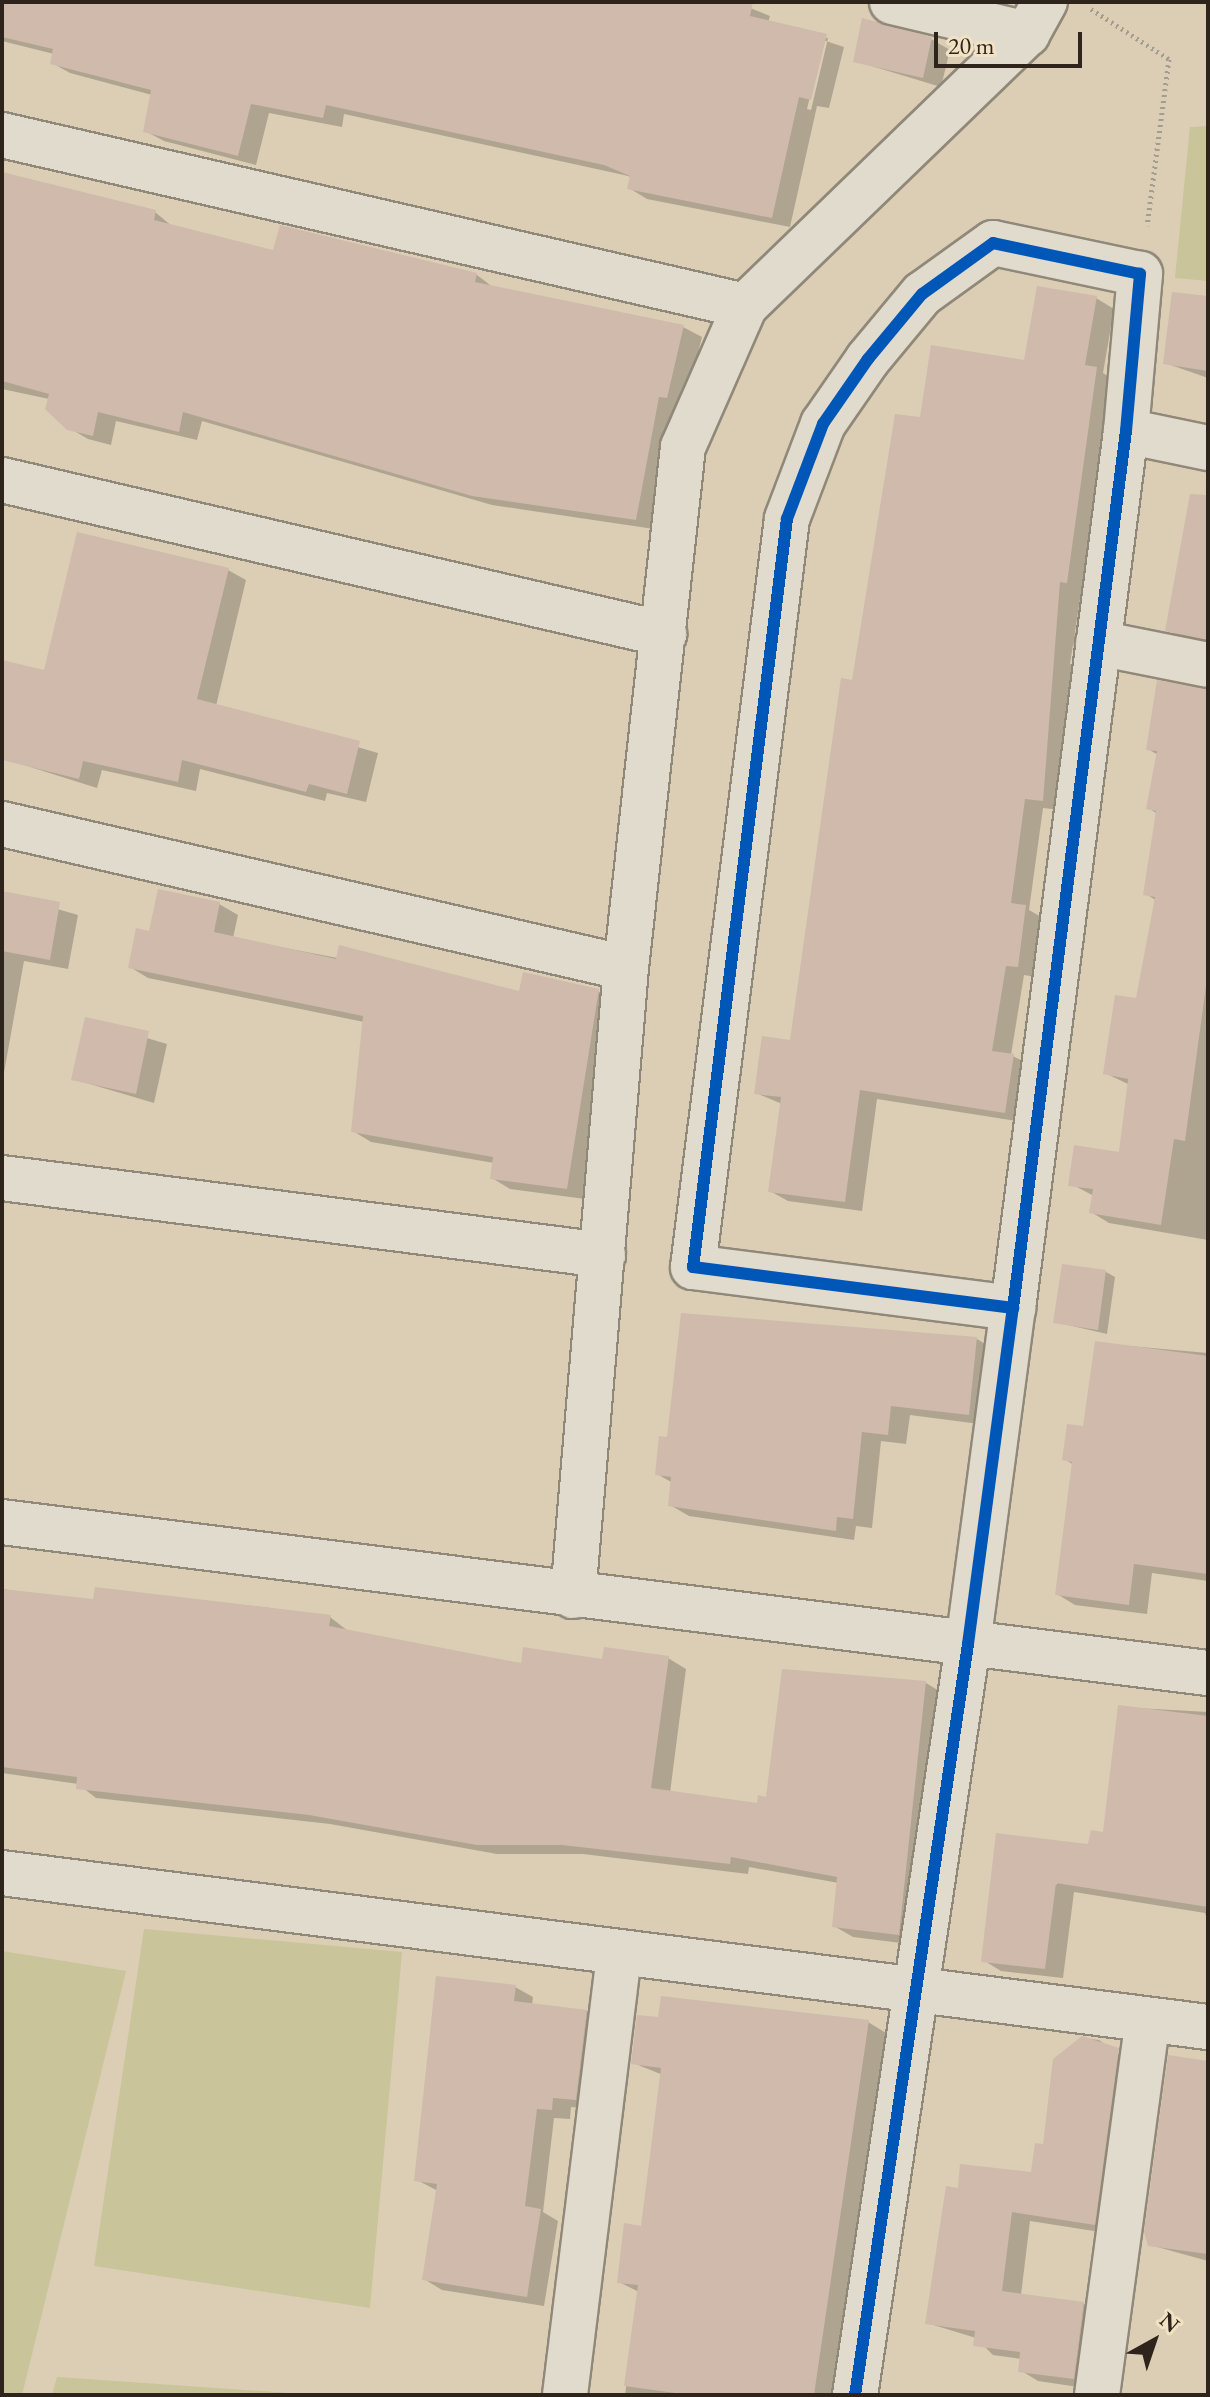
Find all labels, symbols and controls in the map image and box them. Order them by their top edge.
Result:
scale bar [938,16,1086,66]
text: 20 m [948,30,995,61]
north arrow [1114,2301,1194,2381]
text: N [1154,2305,1186,2339]

